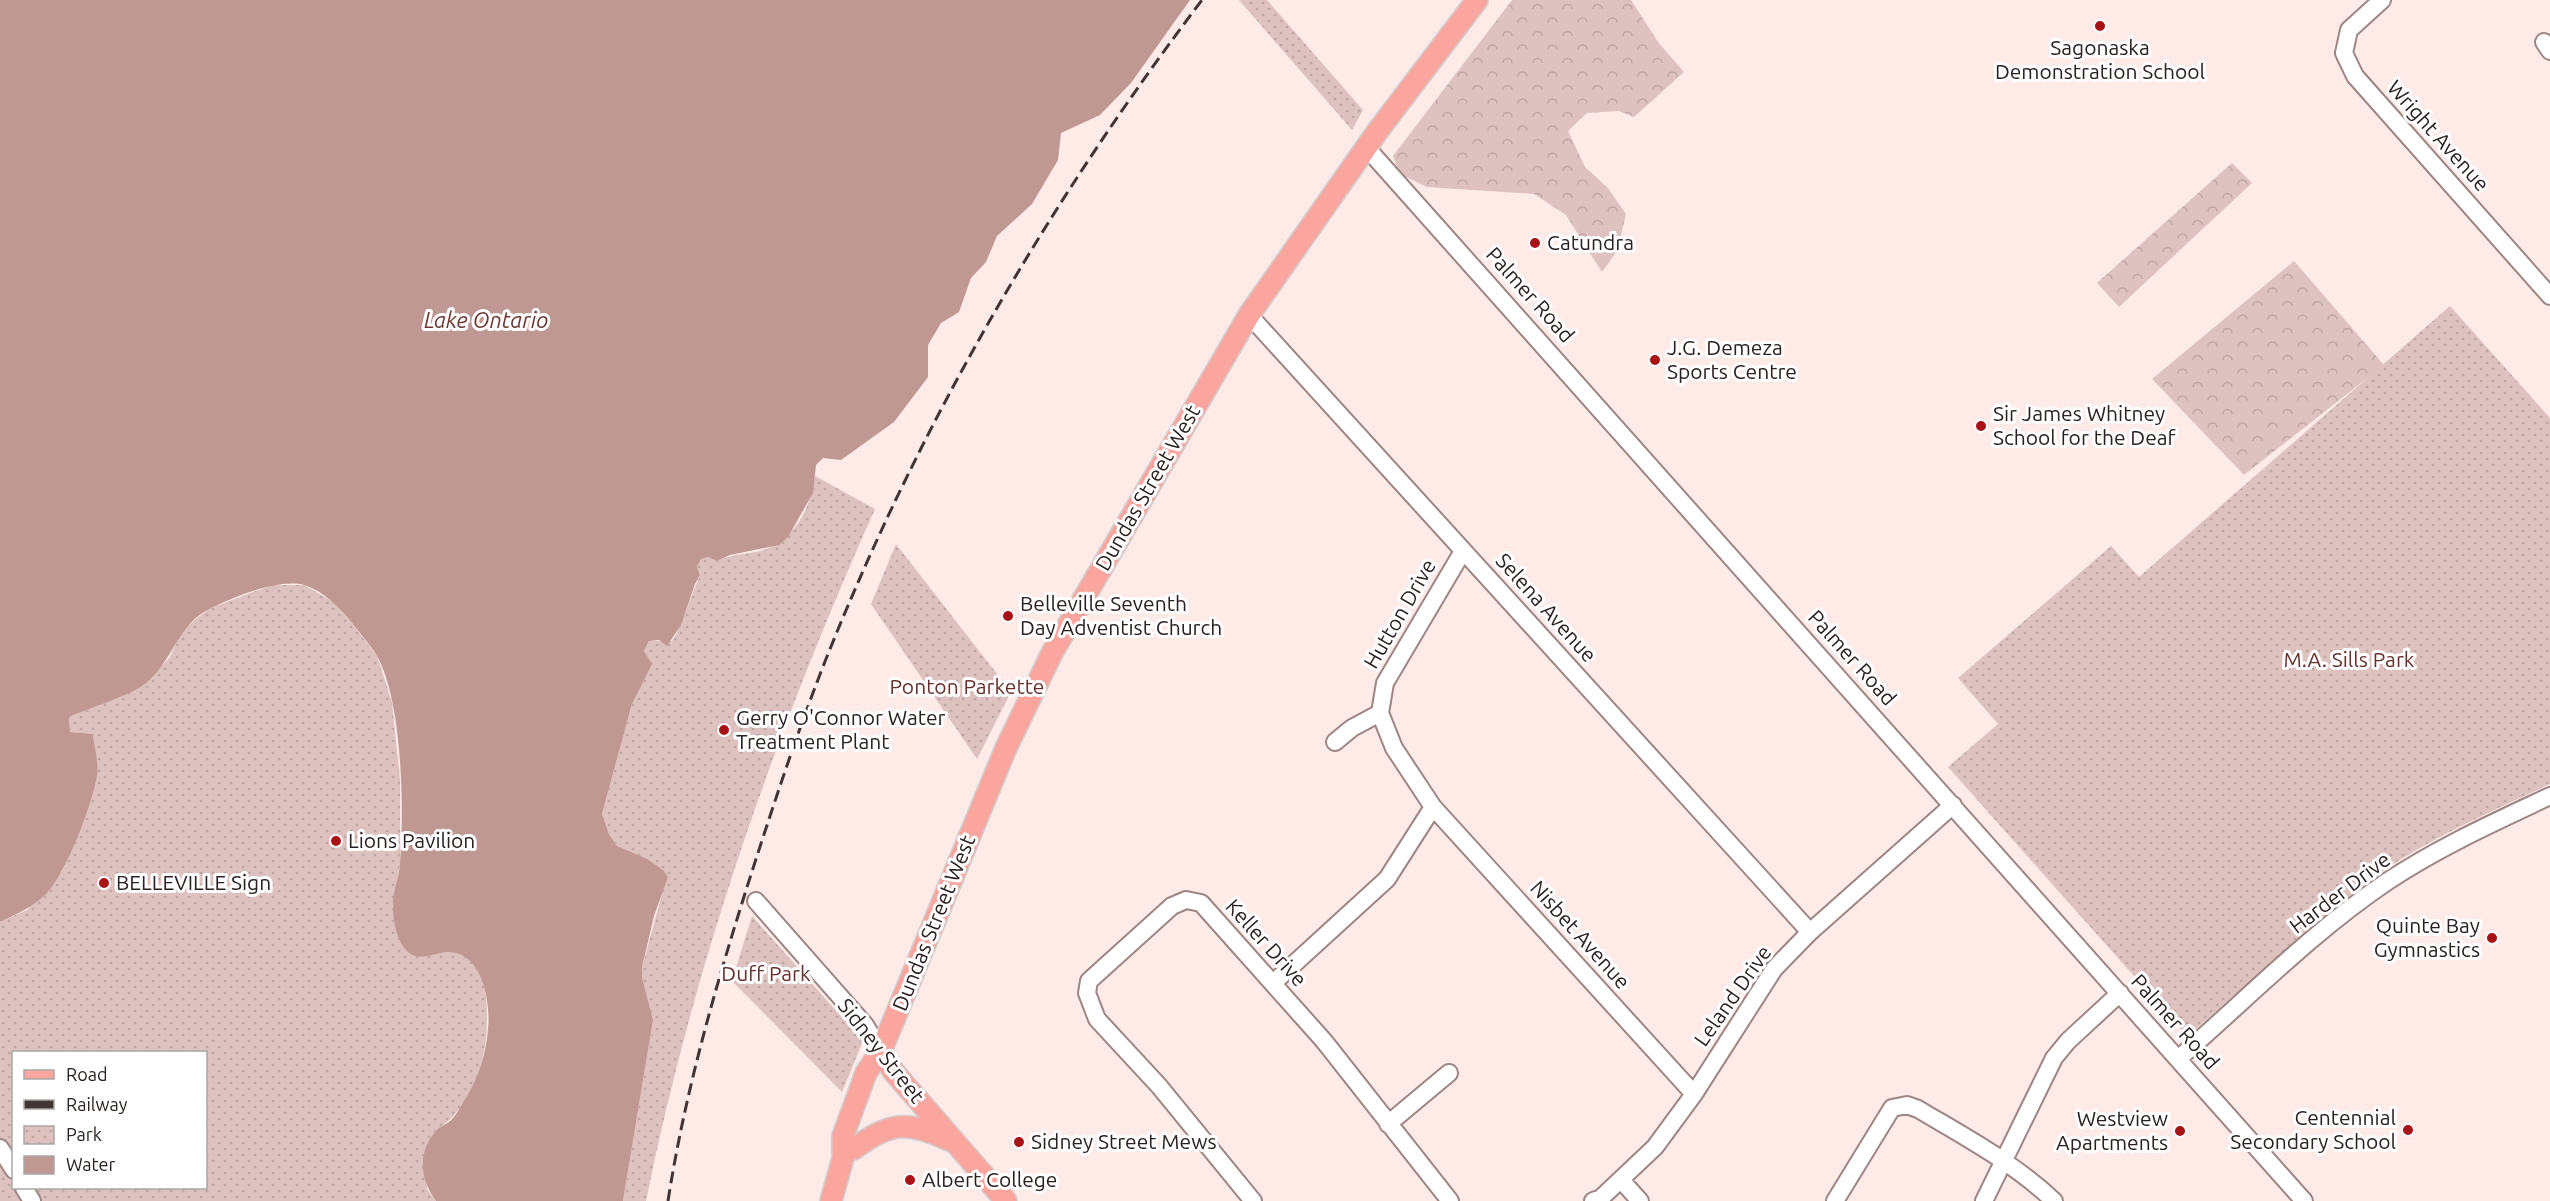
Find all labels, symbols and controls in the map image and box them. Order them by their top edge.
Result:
marker: Sagonaska Demonstration School [2093,19,2107,33]
place label: Sagonaska Demonstration School [1995,35,2205,83]
street label: Wright Avenue [2383,75,2495,195]
place label: Catundra [1547,230,1634,254]
marker: Catundra [1528,236,1542,250]
street label: Palmer Road [1482,242,1580,347]
water label: Lake Ontario [424,307,548,332]
place label: J.G. Demeza Sports Centre [1667,335,1797,383]
marker: J.G. Demeza Sports Centre [1648,353,1662,367]
street label: Dundas Street West [1090,400,1204,575]
place label: Sir James Whitney School for the Deaf [1993,401,2177,449]
marker: Sir James Whitney School for the Deaf [1974,419,1988,433]
street label: Selena Avenue [1492,548,1602,667]
street label: Hutton Drive [1358,555,1440,672]
place label: Belleville Seventh Day Adventist Church [1020,591,1222,639]
street label: Palmer Road [1804,605,1902,710]
marker: Belleville Seventh Day Adventist Church [1001,609,1015,623]
park label: M.A. Sills Park [2284,647,2415,671]
park label: Ponton Parkette [890,674,1044,698]
place label: Gerry O'Connor Water Treatment Plant [736,705,945,753]
marker: Gerry O'Connor Water Treatment Plant [717,723,731,737]
place label: Lions Pavilion [348,828,475,852]
street label: Dundas Street West [887,831,979,1014]
marker: Lions Pavilion [329,834,343,848]
street label: Harder Drive [2284,847,2394,938]
place label: BELLEVILLE Sign [116,870,271,894]
street label: Nisbet Avenue [1526,875,1635,993]
marker: BELLEVILLE Sign [97,876,111,890]
street label: Keller Drive [1221,894,1312,991]
place label: Quinte Bay Gymnastics [2374,913,2480,961]
marker: Quinte Bay Gymnastics [2485,931,2499,945]
street label: Leland Drive [1689,940,1776,1050]
park label: Duff Park [721,961,811,985]
street label: Palmer Road [2127,969,2225,1074]
street label: Sidney Street [834,994,930,1107]
legend [12,1051,207,1189]
text: Road [66,1064,108,1084]
text: Railway [66,1094,128,1114]
place label: Centennial Secondary School [2230,1105,2396,1153]
place label: Westview Apartments [2056,1106,2168,1154]
marker: Centennial Secondary School [2401,1123,2415,1137]
text: Park [66,1124,102,1144]
marker: Westview Apartments [2173,1124,2187,1138]
place label: Sidney Street Mews [1031,1129,1217,1153]
marker: Sidney Street Mews [1012,1135,1026,1149]
text: Water [66,1154,116,1174]
place label: Albert College [922,1167,1057,1191]
marker: Albert College [903,1173,917,1187]

